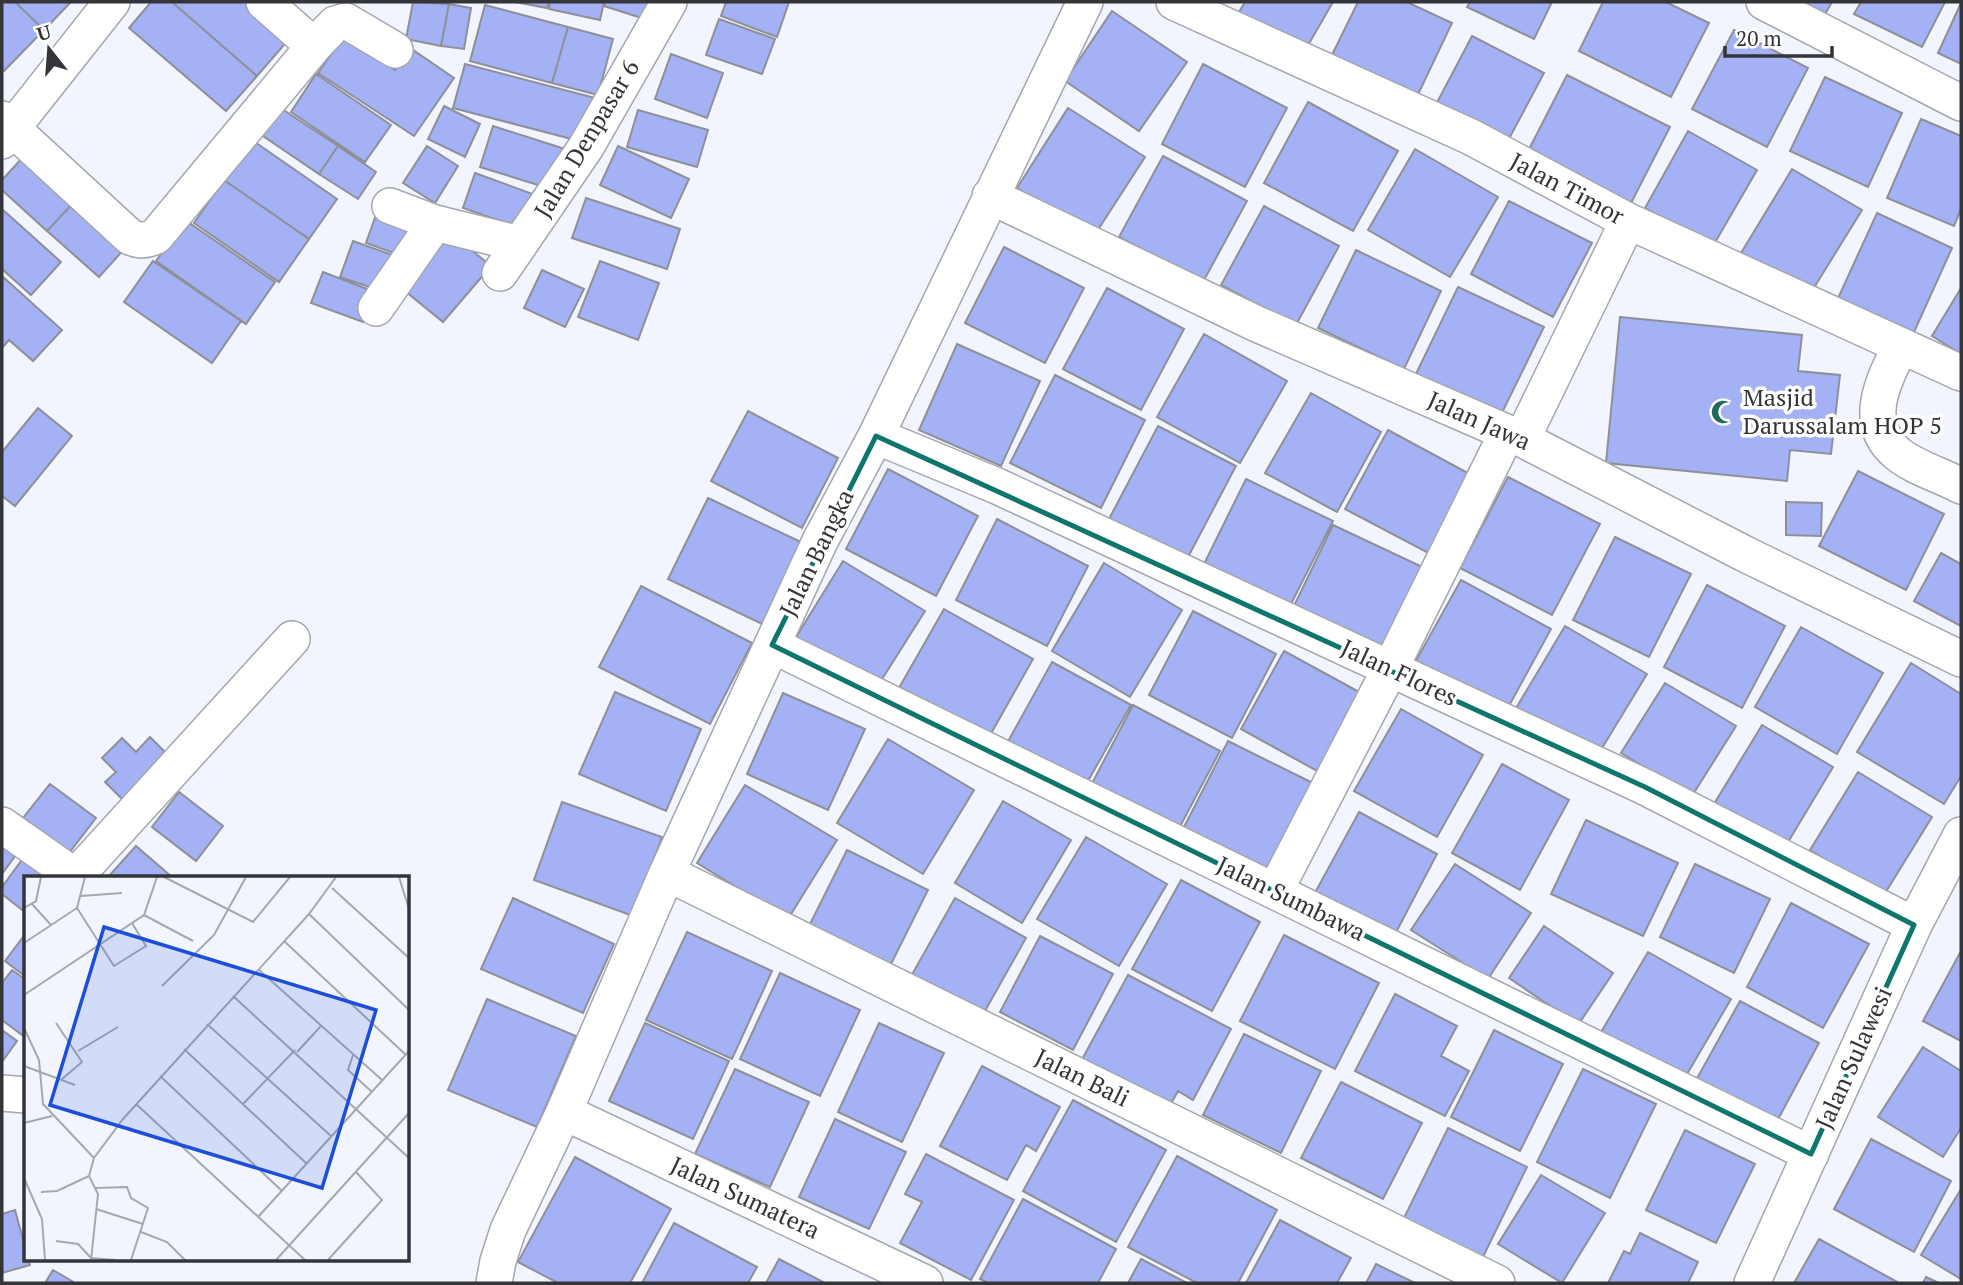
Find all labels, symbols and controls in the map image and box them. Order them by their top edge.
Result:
north arrow [14,14,84,84]
scale bar [1725,14,1832,58]
text: U [34,18,54,46]
text: 20 m [1736,24,1782,52]
street label: Jalan Denpasar 6 [526,53,646,223]
street label: Jalan Timor [1505,145,1631,232]
place label: Masjid Darussalam HOP 5 [1743,381,1942,441]
street label: Jalan Jawa [1423,383,1536,457]
mosque icon: Masjid Darussalam HOP 5 [1709,398,1737,426]
street label: Jalan Bangka [771,484,861,622]
street label: Jalan Flores [1336,631,1463,713]
street label: Jalan Sumbawa [1212,848,1371,948]
inset map [24,876,410,1260]
street label: Jalan Sulawesi [1807,981,1899,1134]
street label: Jalan Bali [1030,1041,1135,1114]
street label: Jalan Sumatera [665,1148,825,1246]

